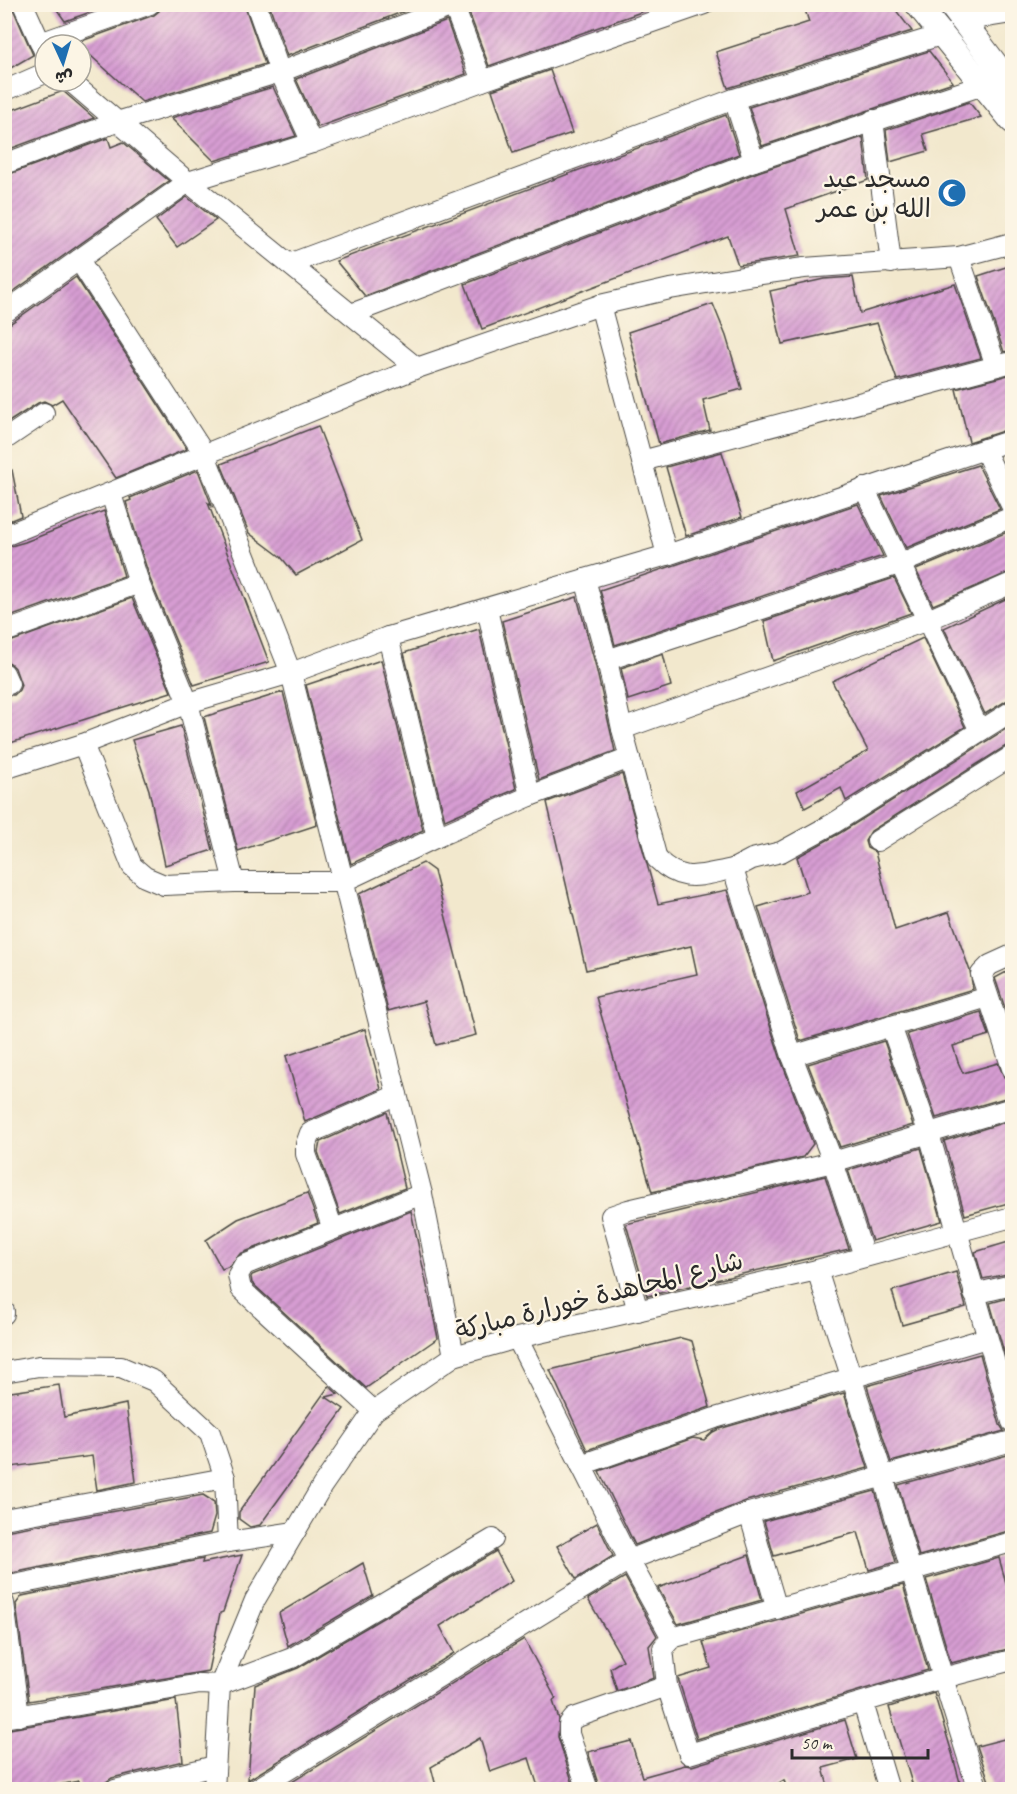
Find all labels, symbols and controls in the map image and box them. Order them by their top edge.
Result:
north arrow [33,33,93,93]
text: ش [54,66,73,88]
place label: مسجد عبد الله بن عمر [815,162,931,225]
mosque icon: مسجد عبد الله بن عمر [936,177,968,209]
street label: شارع المجاهدة خورارة مباركة [452,1244,747,1348]
scale bar [792,1722,928,1760]
text: 50 m [801,1732,834,1754]

